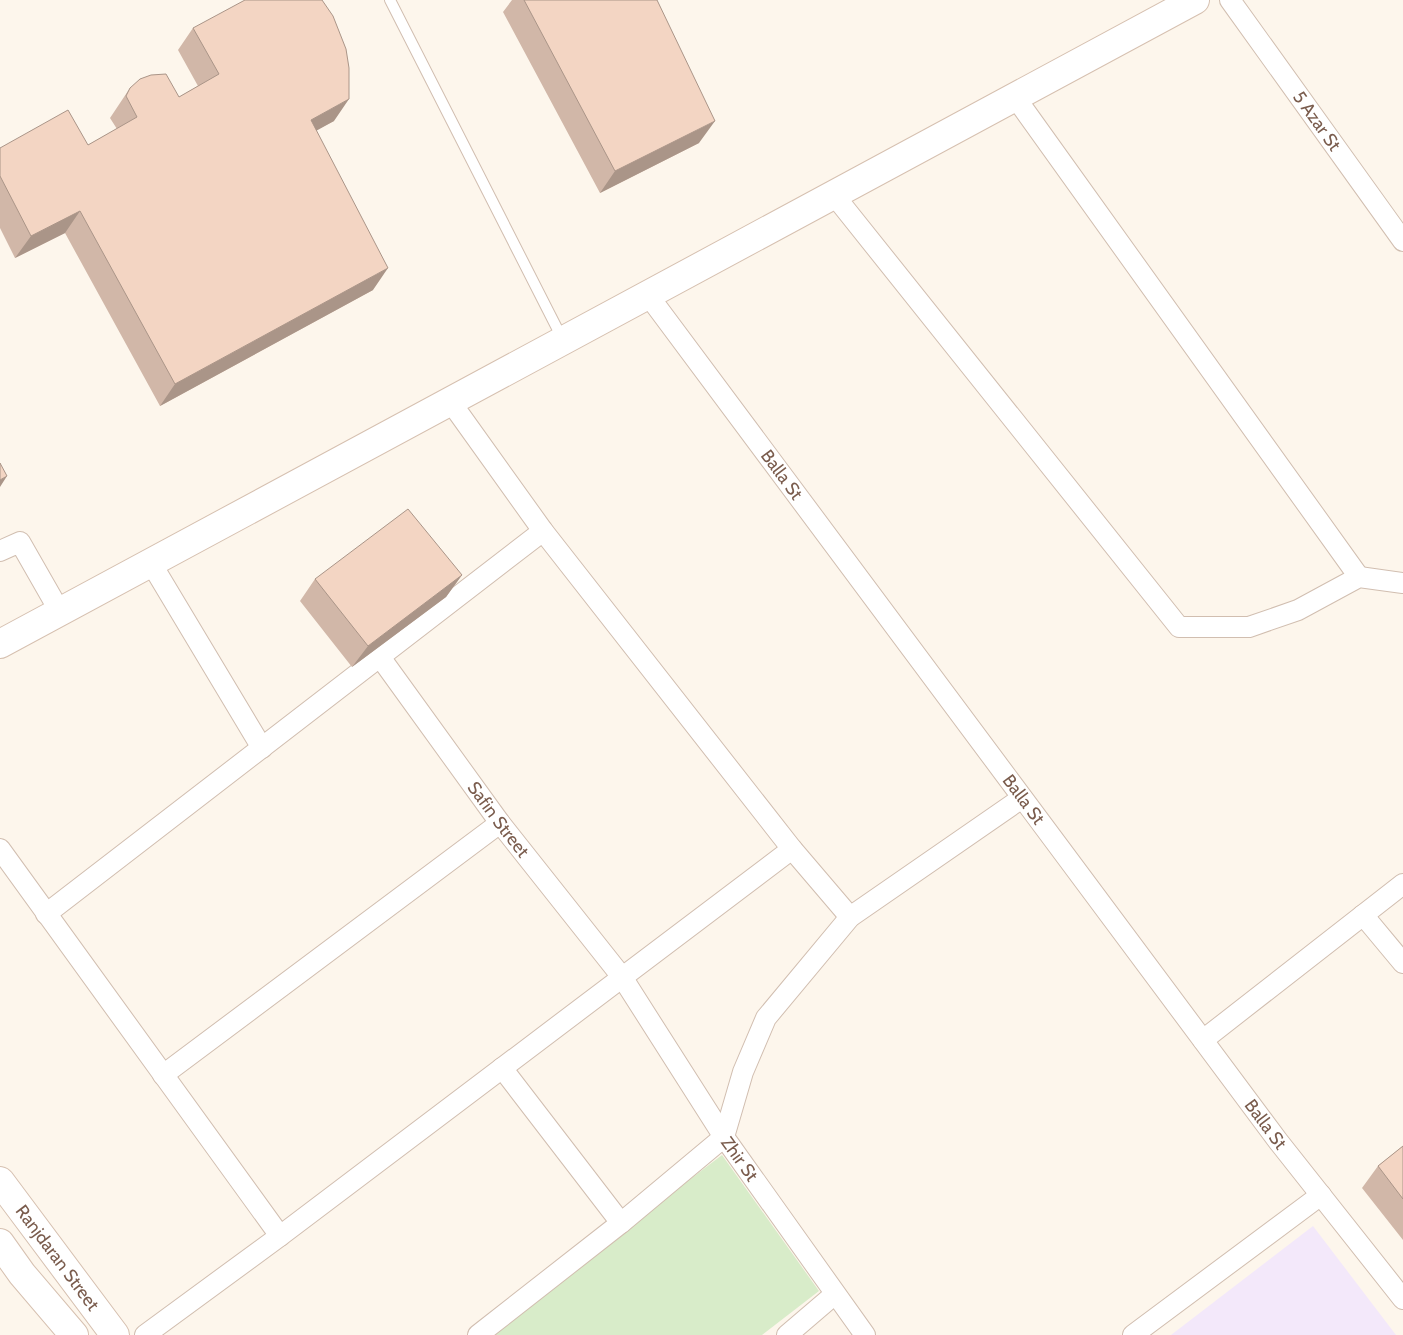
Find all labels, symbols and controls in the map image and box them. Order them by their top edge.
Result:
street label: 5 Azar St [1288,87,1346,155]
street label: Balla St [756,445,808,504]
street label: Balla St [998,770,1050,829]
street label: Safin Street [463,777,534,862]
street label: Balla St [1240,1095,1291,1154]
street label: Zhir St [716,1132,763,1186]
street label: Ranjdaran Street [11,1201,104,1315]

